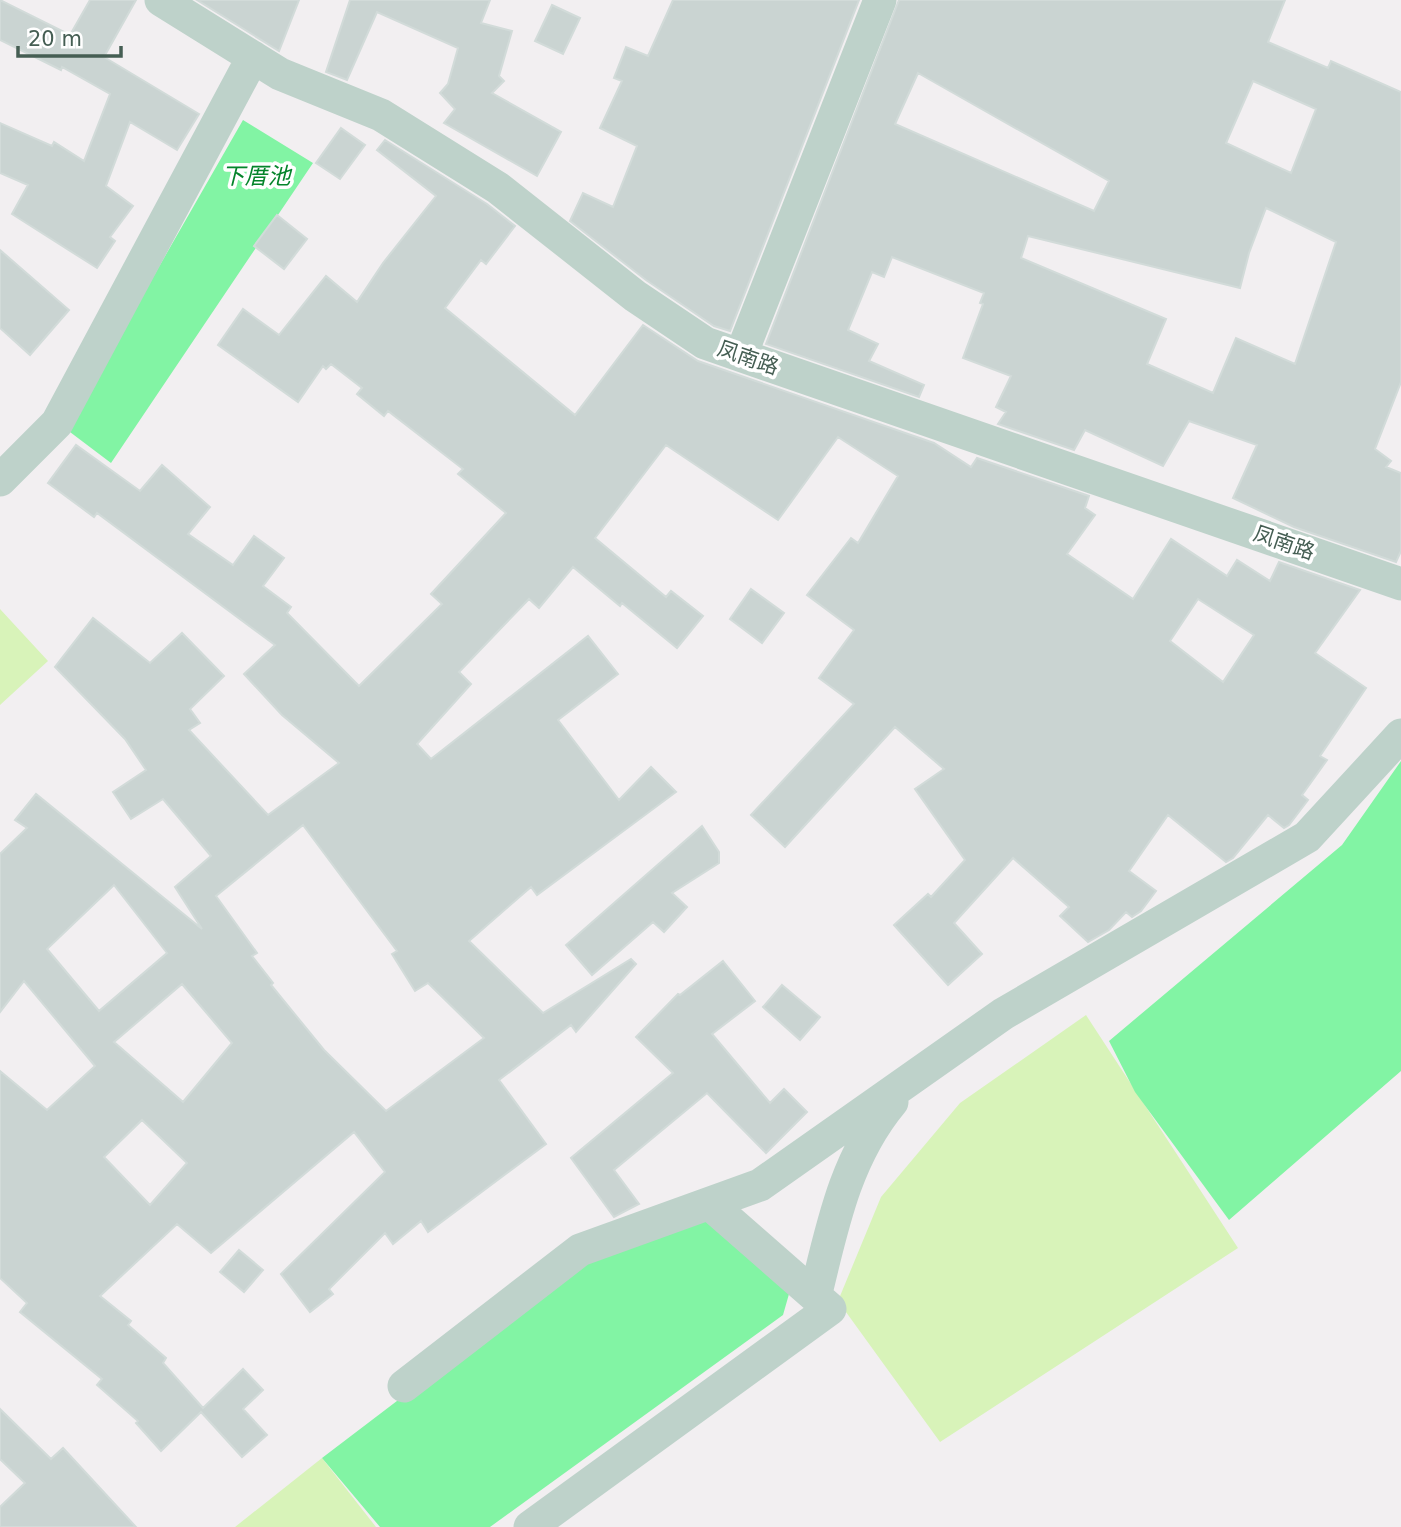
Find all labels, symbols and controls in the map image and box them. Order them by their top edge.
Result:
scale bar [18,14,121,58]
text: 20 m [28,27,82,51]
water label: 下厝池 [222,163,293,189]
street label: 凤南路 [714,336,782,380]
street label: 凤南路 [1250,521,1318,565]

